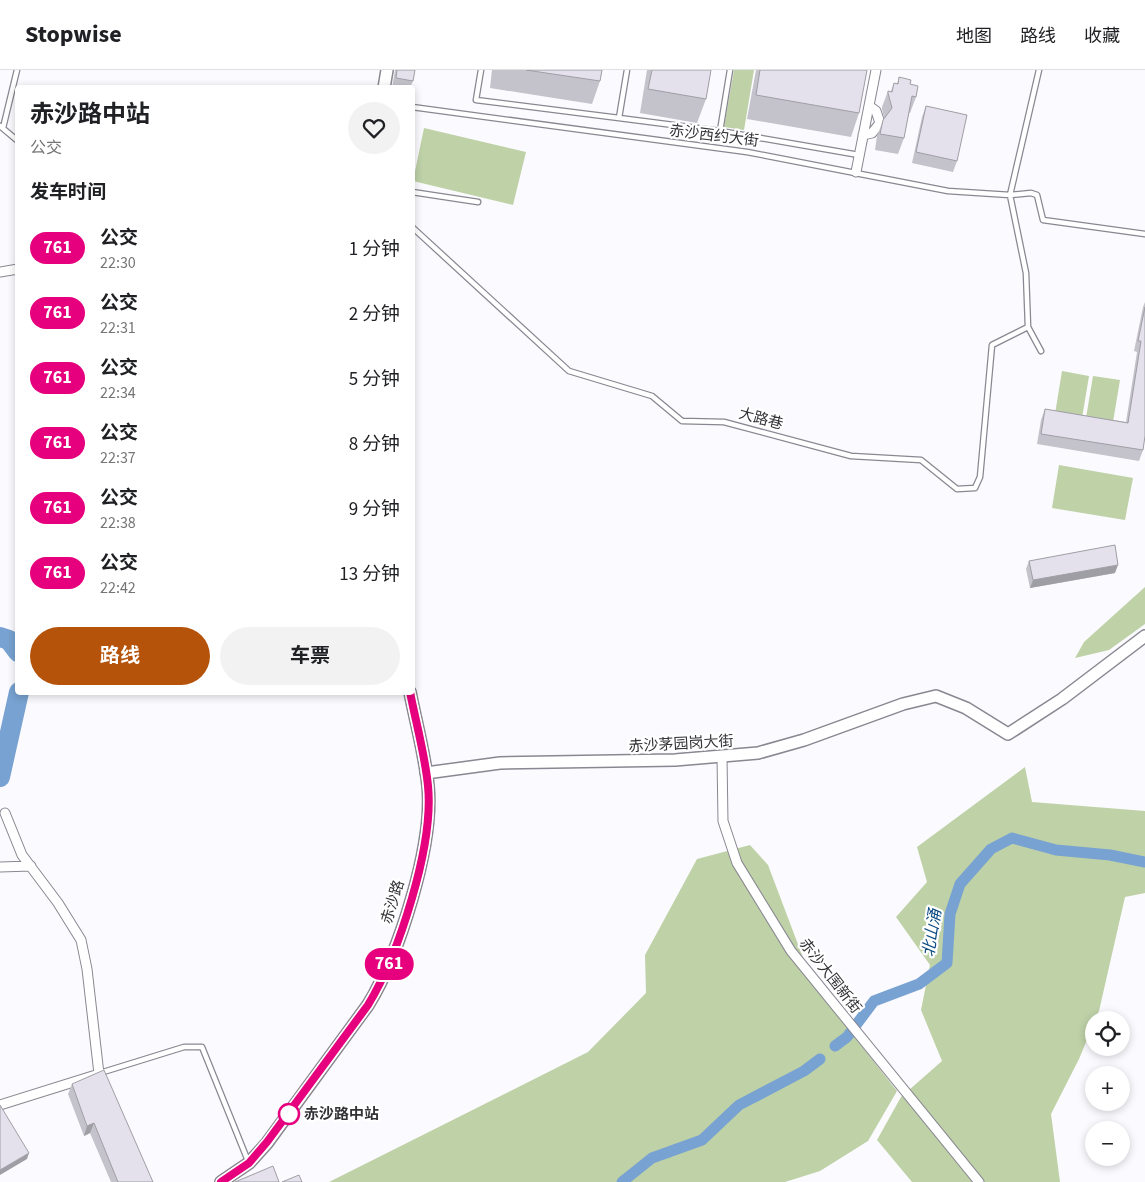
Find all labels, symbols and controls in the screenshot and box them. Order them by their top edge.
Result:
text: Stopwise [25,17,122,52]
text: 地图 [956,24,992,49]
text: 路线 [1020,24,1056,49]
text: 收藏 [1084,24,1120,49]
text: 赤沙路中站 [30,97,150,132]
button: heart [348,102,400,154]
street label: 赤沙西约大街 [668,120,760,152]
text: 公交 [30,137,62,159]
text: 发车时间 [30,179,106,206]
text: 公交 [100,225,138,252]
text: 761 [43,235,72,260]
text: 1 分钟 [349,236,400,263]
text: 22:30 [100,252,136,274]
text: 公交 [100,290,138,317]
text: 761 [43,300,72,325]
text: 2 分钟 [349,301,400,328]
text: 22:31 [100,317,136,339]
text: 公交 [100,355,138,382]
text: 761 [43,365,72,390]
text: 5 分钟 [349,366,400,393]
text: 22:34 [100,382,136,404]
street label: 大路巷 [737,403,785,435]
text: 公交 [100,420,138,447]
text: 761 [43,430,72,455]
text: 8 分钟 [349,431,400,458]
text: 22:37 [100,447,136,469]
text: 公交 [100,485,138,512]
text: 761 [43,495,72,520]
text: 9 分钟 [349,496,400,523]
text: 22:38 [100,512,136,534]
text: 公交 [100,550,138,577]
text: 761 [43,560,72,585]
text: 13 分钟 [339,561,400,588]
text: 22:42 [100,577,136,599]
button: 路线 [30,627,210,685]
button: 车票 [220,627,400,685]
street label: 赤沙茅园岗大街 [628,731,734,757]
street label: 赤沙路 [376,877,410,927]
water label: 北山涌 [917,906,947,958]
street label: 赤沙大围新街 [794,934,866,1018]
line badge: 761 [360,948,418,980]
text: 761 [375,951,403,976]
map controls [1085,1011,1130,1166]
button: locate [1085,1011,1130,1056]
button: + [1085,1066,1130,1111]
marker: 赤沙路中站 [278,1103,300,1125]
place label: 赤沙路中站 [304,1104,379,1125]
button: − [1085,1121,1130,1166]

